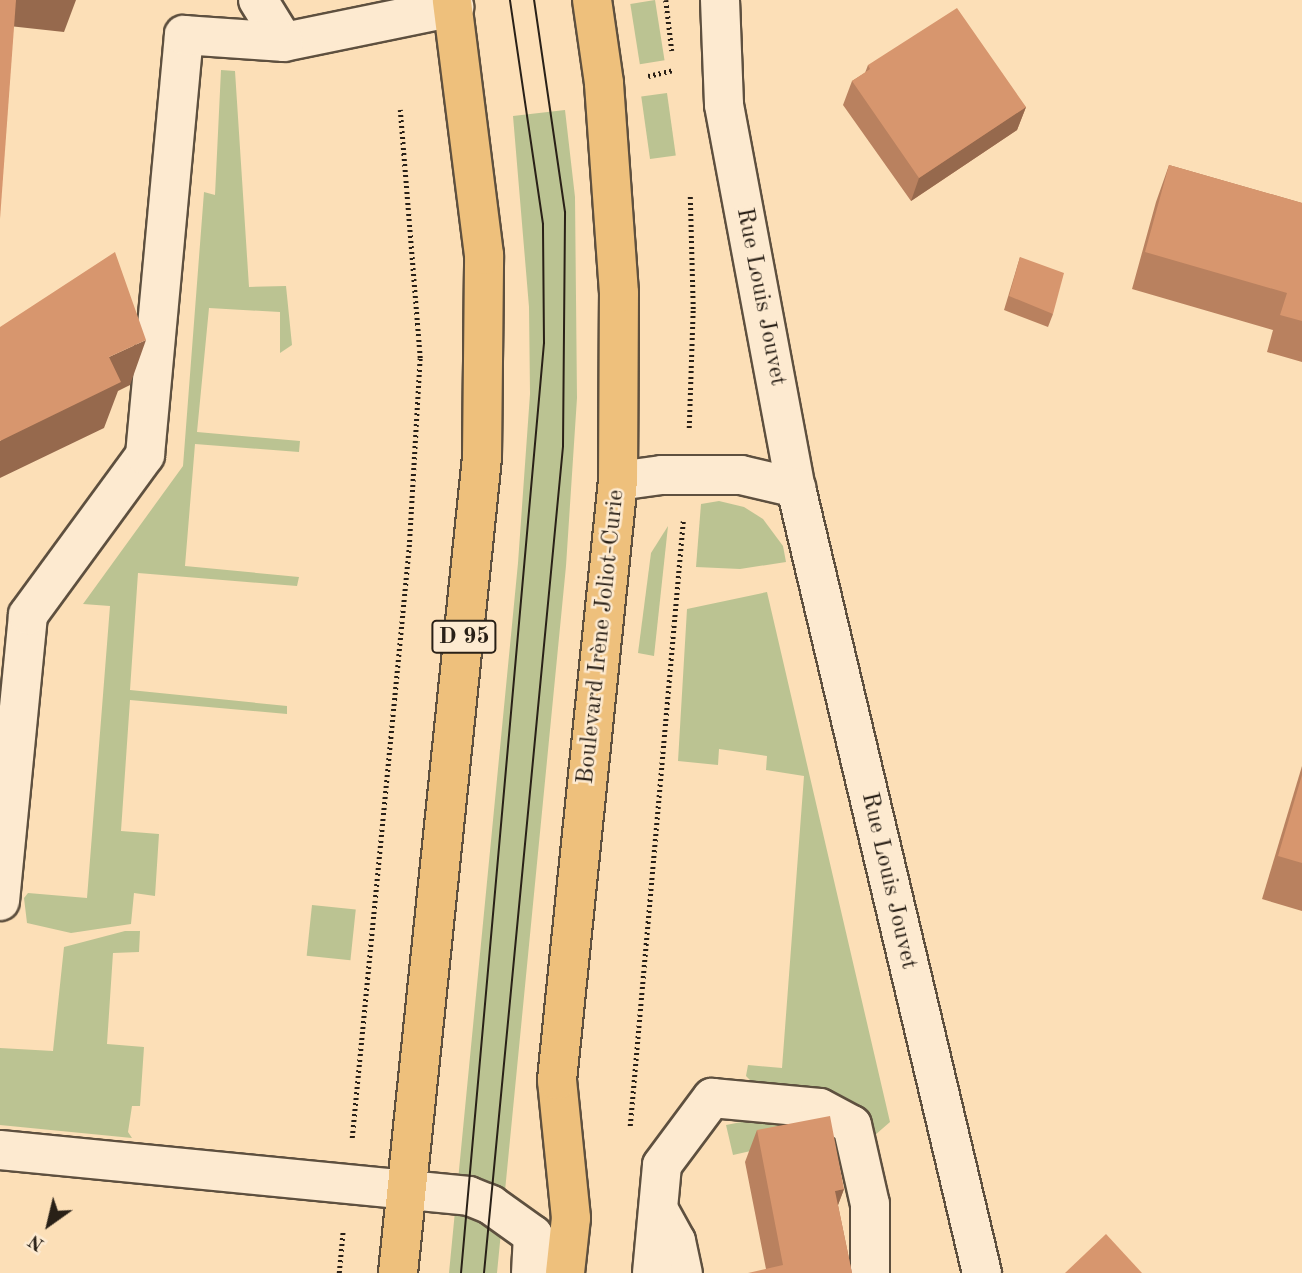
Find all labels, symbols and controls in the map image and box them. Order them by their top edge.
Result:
street label: Rue Louis Jouvet [729,205,791,389]
street label: Boulevard Irène Joliot-Curie [572,488,632,786]
road number: D 95 [431,618,497,656]
street label: Rue Louis Jouvet [854,790,922,972]
north arrow [14,1189,84,1259]
text: N [26,1230,48,1254]

